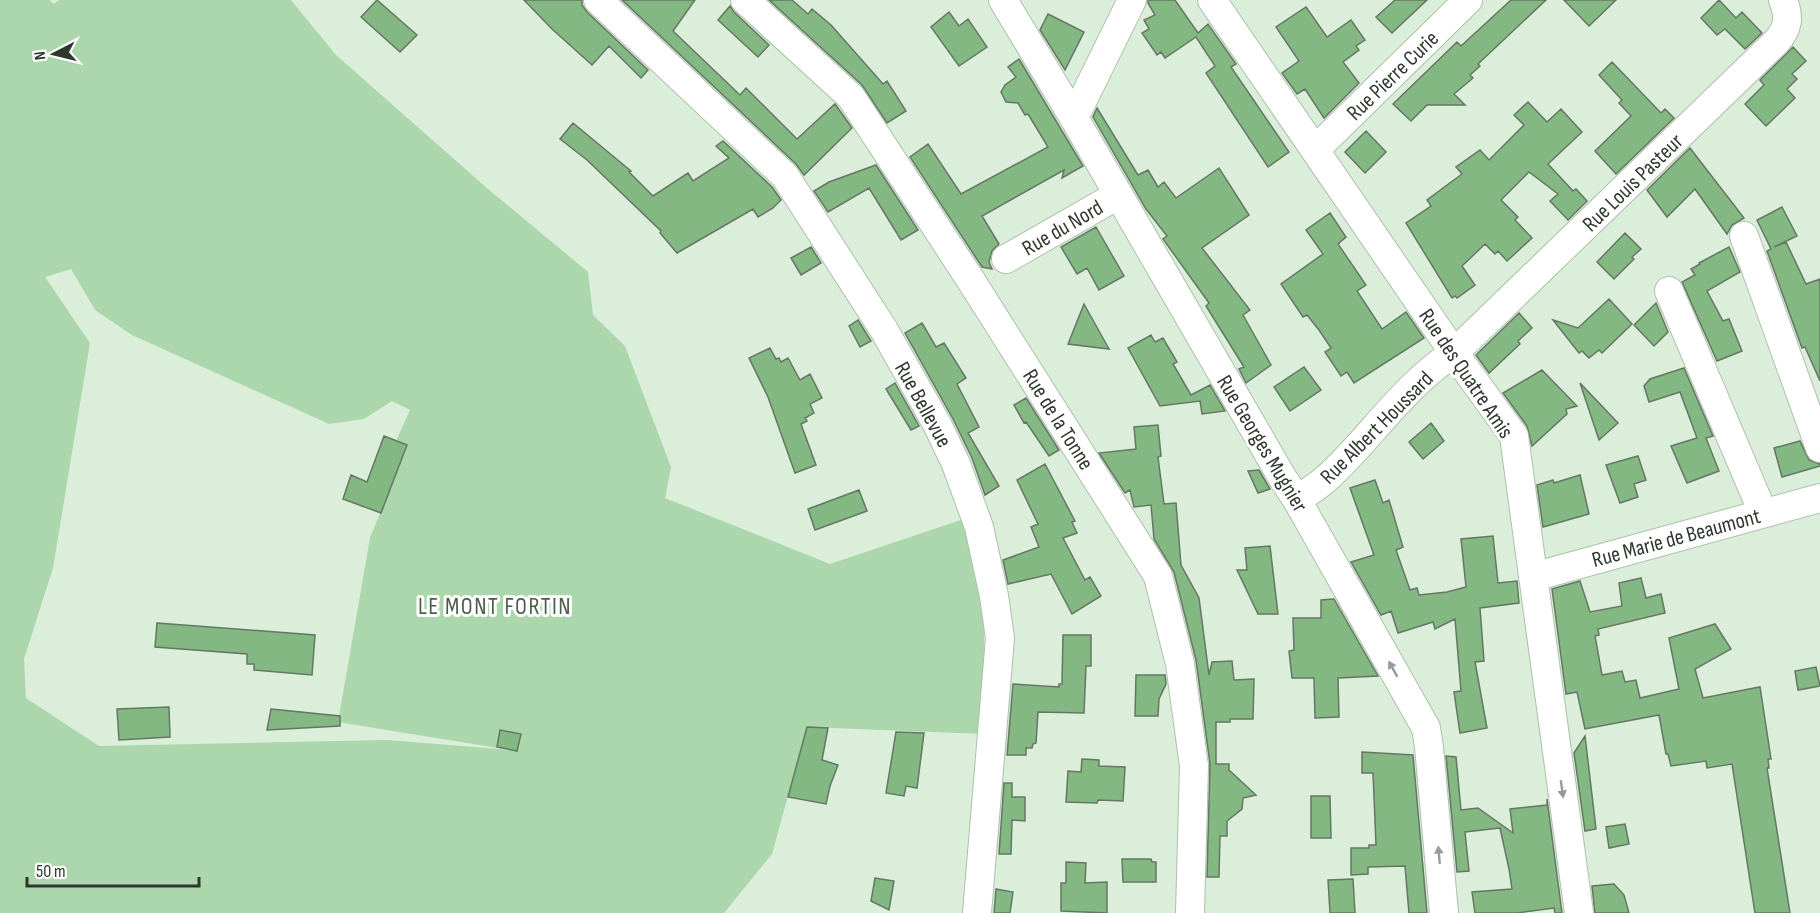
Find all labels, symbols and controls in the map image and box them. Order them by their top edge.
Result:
north arrow [24,24,84,84]
street label: Rue Pierre Curie [1341,26,1445,127]
text: N [31,50,51,61]
street label: Rue Louis Pasteur [1577,128,1689,238]
street label: Rue du Nord [1017,194,1108,262]
street label: Rue des Quatre Amis [1412,304,1519,444]
street label: Rue Bellevue [888,357,957,452]
street label: Rue de la Tonne [1016,364,1099,475]
street label: Rue Albert Houssard [1315,366,1439,490]
street label: Rue Georges Mugnier [1210,370,1313,517]
street label: Rue Marie de Beaumont [1589,503,1764,574]
district label: LE MONT FORTIN [418,592,572,621]
one-way arrow [1387,661,1398,677]
one-way arrow [1557,780,1566,799]
one-way arrow [1434,845,1444,864]
scale bar [27,850,200,888]
text: 50 m [36,861,66,882]

